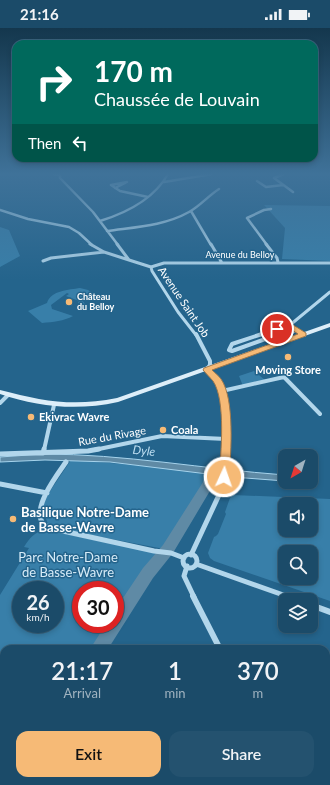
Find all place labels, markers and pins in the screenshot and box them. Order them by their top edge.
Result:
place label: Château du Belloy [77,291,115,312]
marker: Château du Belloy [64,297,74,307]
pin [260,312,294,346]
marker: Moving Store [283,352,293,362]
place label: Moving Store [255,363,321,376]
place label: Ekivrac Wavre [39,410,109,423]
marker: Ekivrac Wavre [26,412,36,422]
place label: Coala [171,423,198,436]
marker: Coala [158,425,168,435]
place label: Basilique Notre-Dame de Basse-Wavre [21,504,149,535]
marker: Basilique Notre-Dame de Basse-Wavre [8,514,18,524]

